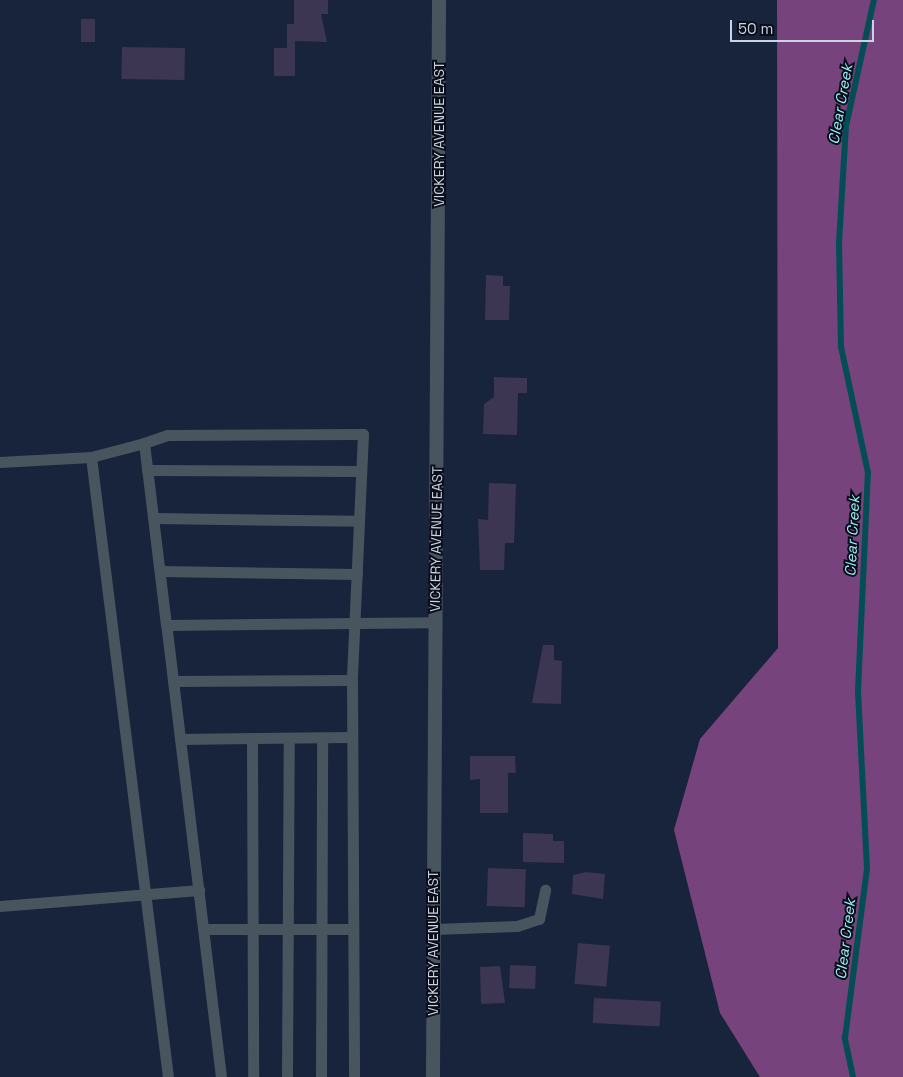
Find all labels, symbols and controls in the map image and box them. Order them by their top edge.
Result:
scale bar [733,10,877,42]
text: 50 m [738,19,773,38]
street label: VICKERY AVENUE EAST [431,61,447,207]
water label: Clear Creek [824,62,856,146]
street label: VICKERY AVENUE EAST [426,466,446,612]
water label: Clear Creek [841,495,863,577]
street label: VICKERY AVENUE EAST [425,870,441,1016]
water label: Clear Creek [831,898,859,980]

